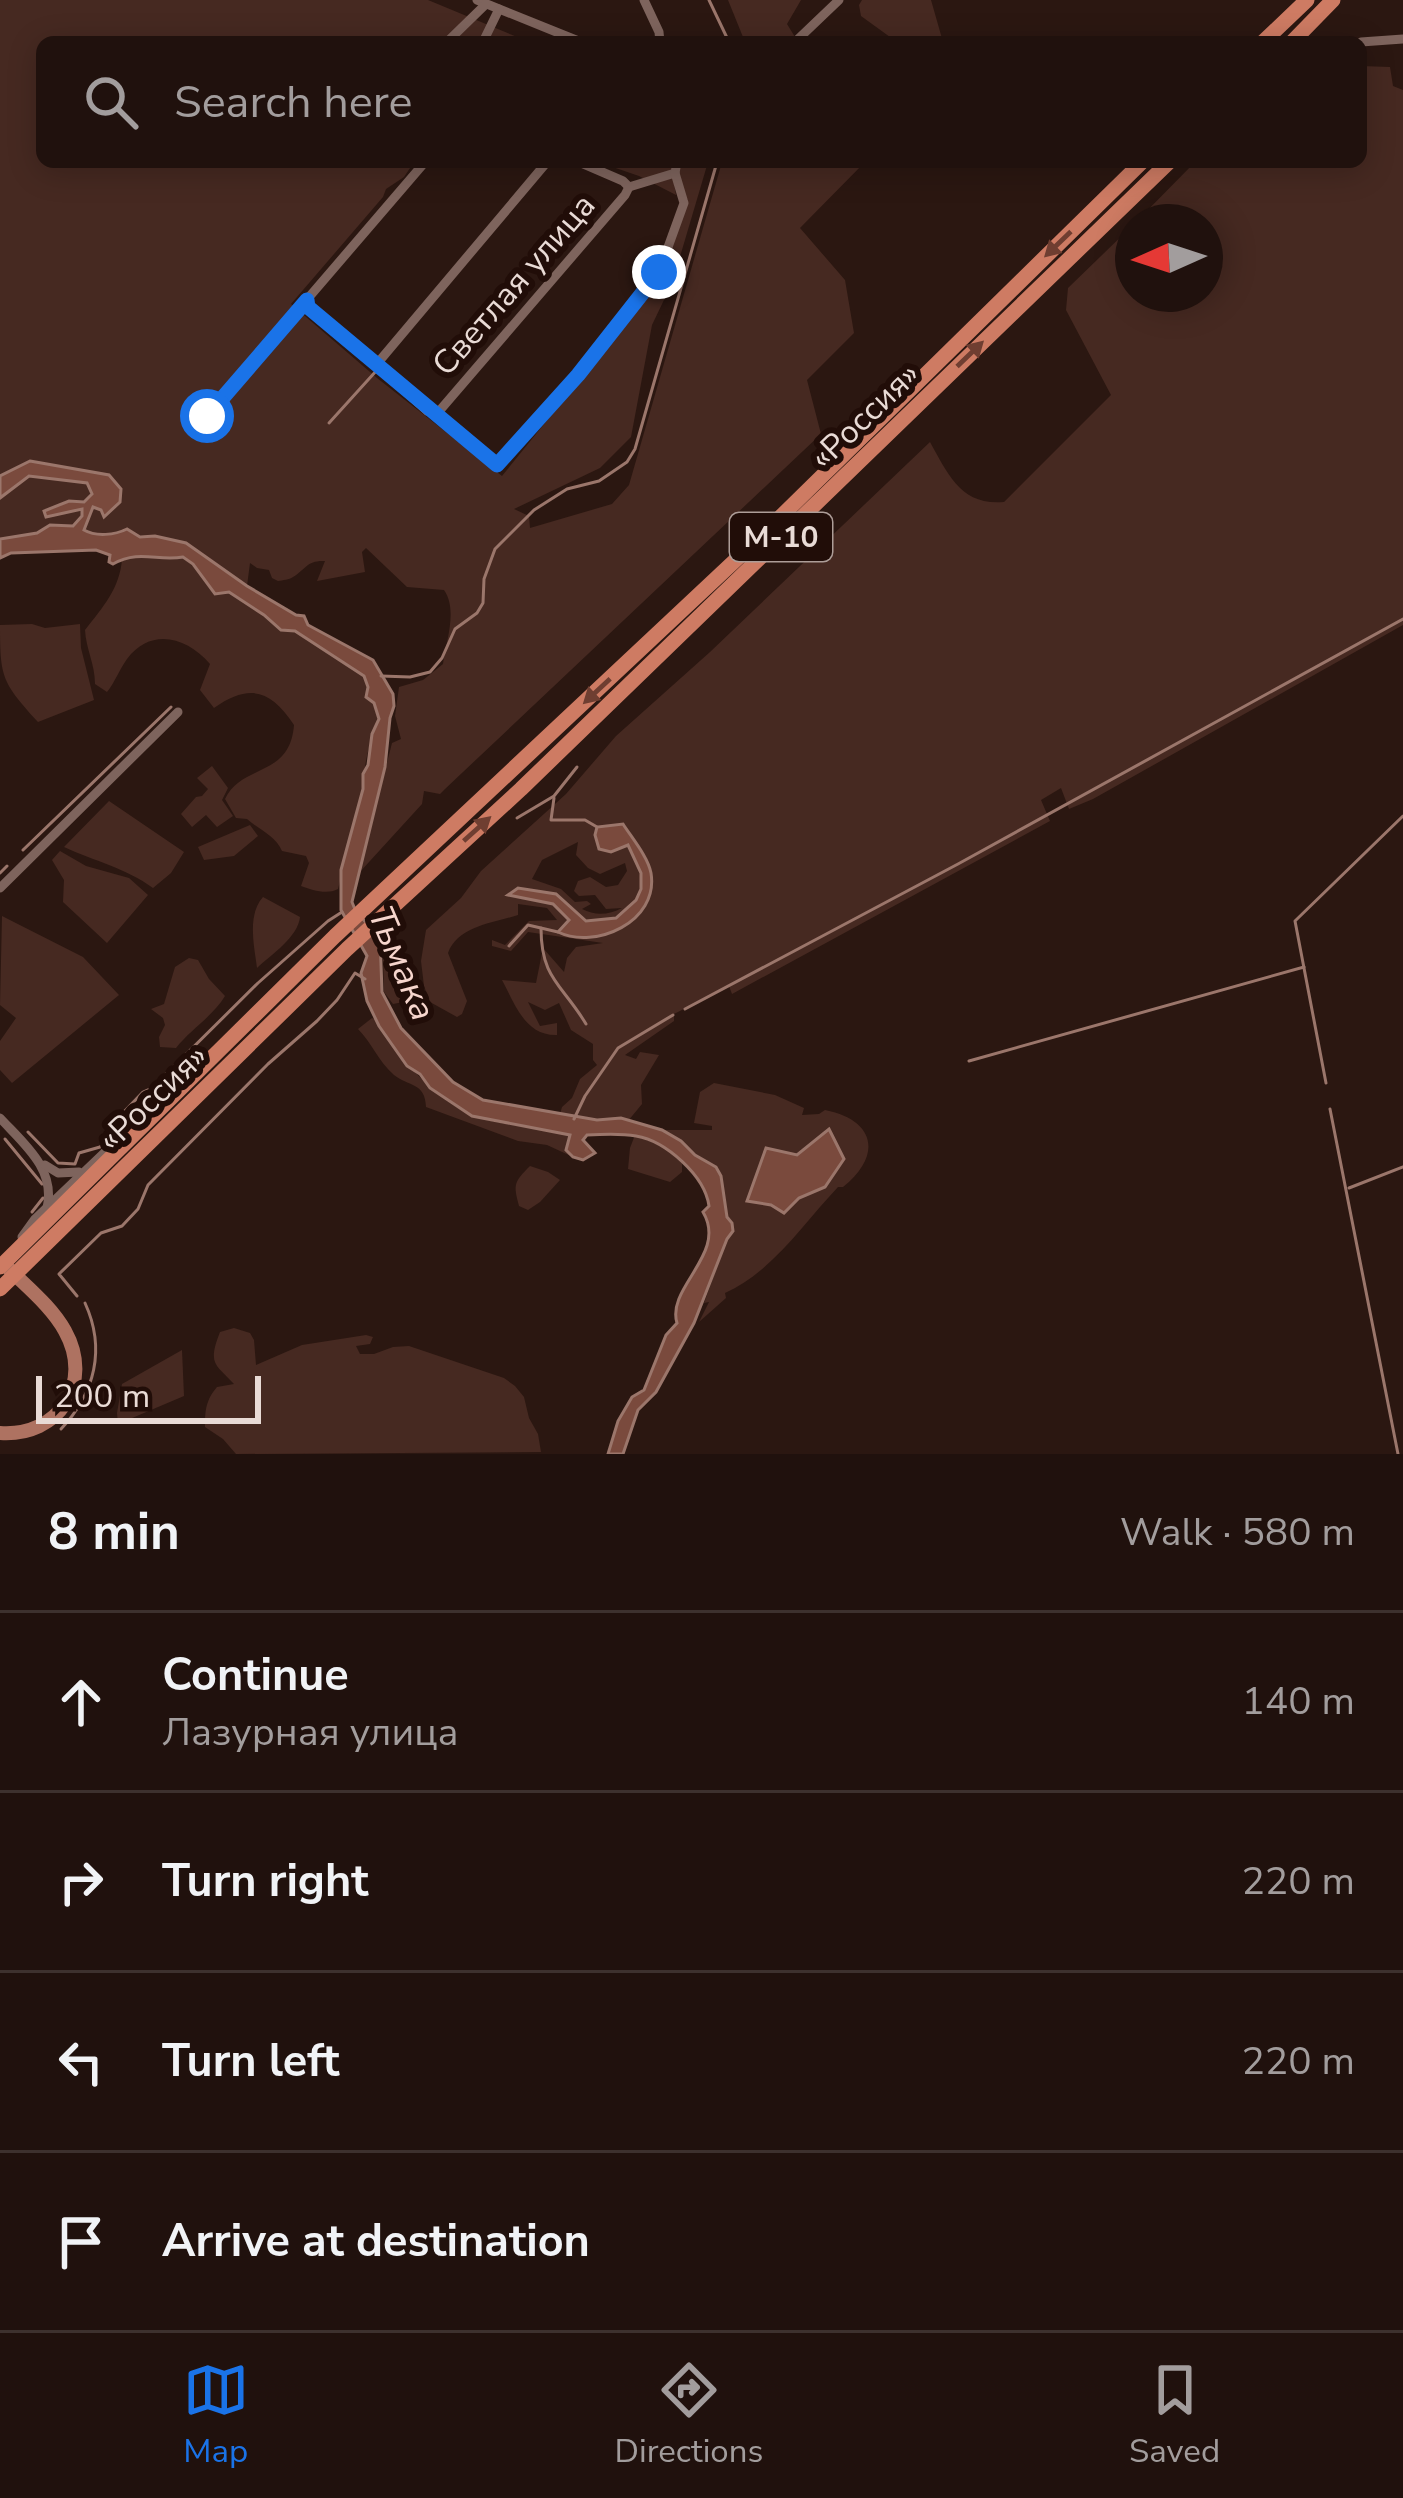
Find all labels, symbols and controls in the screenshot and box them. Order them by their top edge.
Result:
search box [36,36,1367,168]
icon: search [78,69,144,135]
text: Search here [174,72,413,133]
street label: Светлая улица [422,184,606,386]
north arrow [1115,204,1223,312]
one-way arrow [1044,229,1073,257]
route end [632,245,686,299]
one-way arrow [955,341,984,369]
street label: «Россия» [800,353,930,480]
route start [180,389,234,443]
road number: М-10 [730,513,832,561]
one-way arrow [583,676,612,704]
one-way arrow [463,815,492,843]
water label: Тьмака [356,899,448,1028]
street label: «Россия» [88,1035,218,1162]
scale bar [36,1370,261,1423]
text: 200 m [54,1374,150,1419]
text: 8 min [48,1497,180,1567]
text: Walk · 580 m [1120,1506,1355,1559]
text: Continue [162,1645,349,1706]
icon: ahead [48,1669,114,1735]
text: 140 m [1241,1675,1355,1728]
text: Лазурная улица [162,1706,459,1759]
icon: right [48,1849,114,1915]
text: Turn right [162,1851,369,1912]
text: 220 m [1241,1855,1355,1908]
icon: left [48,2029,114,2095]
text: Turn left [162,2031,340,2092]
text: 220 m [1241,2035,1355,2088]
icon: arrive [48,2209,114,2275]
text: Arrive at destination [162,2211,590,2272]
tab: Map [183,2357,249,2474]
tab: Directions [615,2357,763,2474]
tab: Saved [1129,2357,1220,2474]

